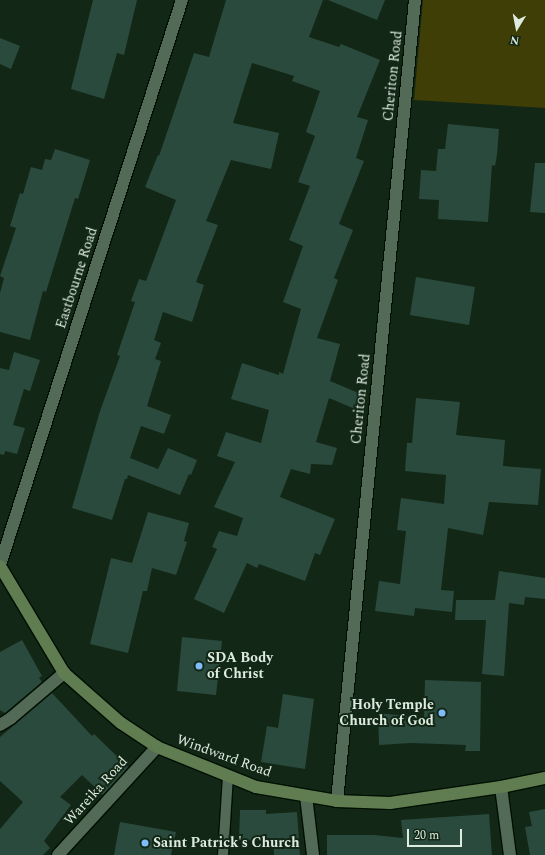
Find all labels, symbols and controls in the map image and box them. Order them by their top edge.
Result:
north arrow [497,8,537,48]
street label: Cheriton Road [380,30,406,122]
text: N [509,31,521,49]
street label: Eastbourne Road [53,225,101,331]
street label: Cheriton Road [348,353,374,445]
place label: SDA Body of Christ [207,650,273,682]
marker: SDA Body of Christ [194,661,204,671]
place label: Holy Temple Church of God [339,697,434,730]
marker: Holy Temple Church of God [437,708,447,718]
street label: Windward Road [174,731,274,781]
street label: Wareika Road [61,753,131,829]
scale bar [409,821,464,847]
text: 20 m [414,826,439,845]
place label: Saint Patrick's Church [153,835,300,851]
marker: Saint Patrick's Church [140,838,150,848]

